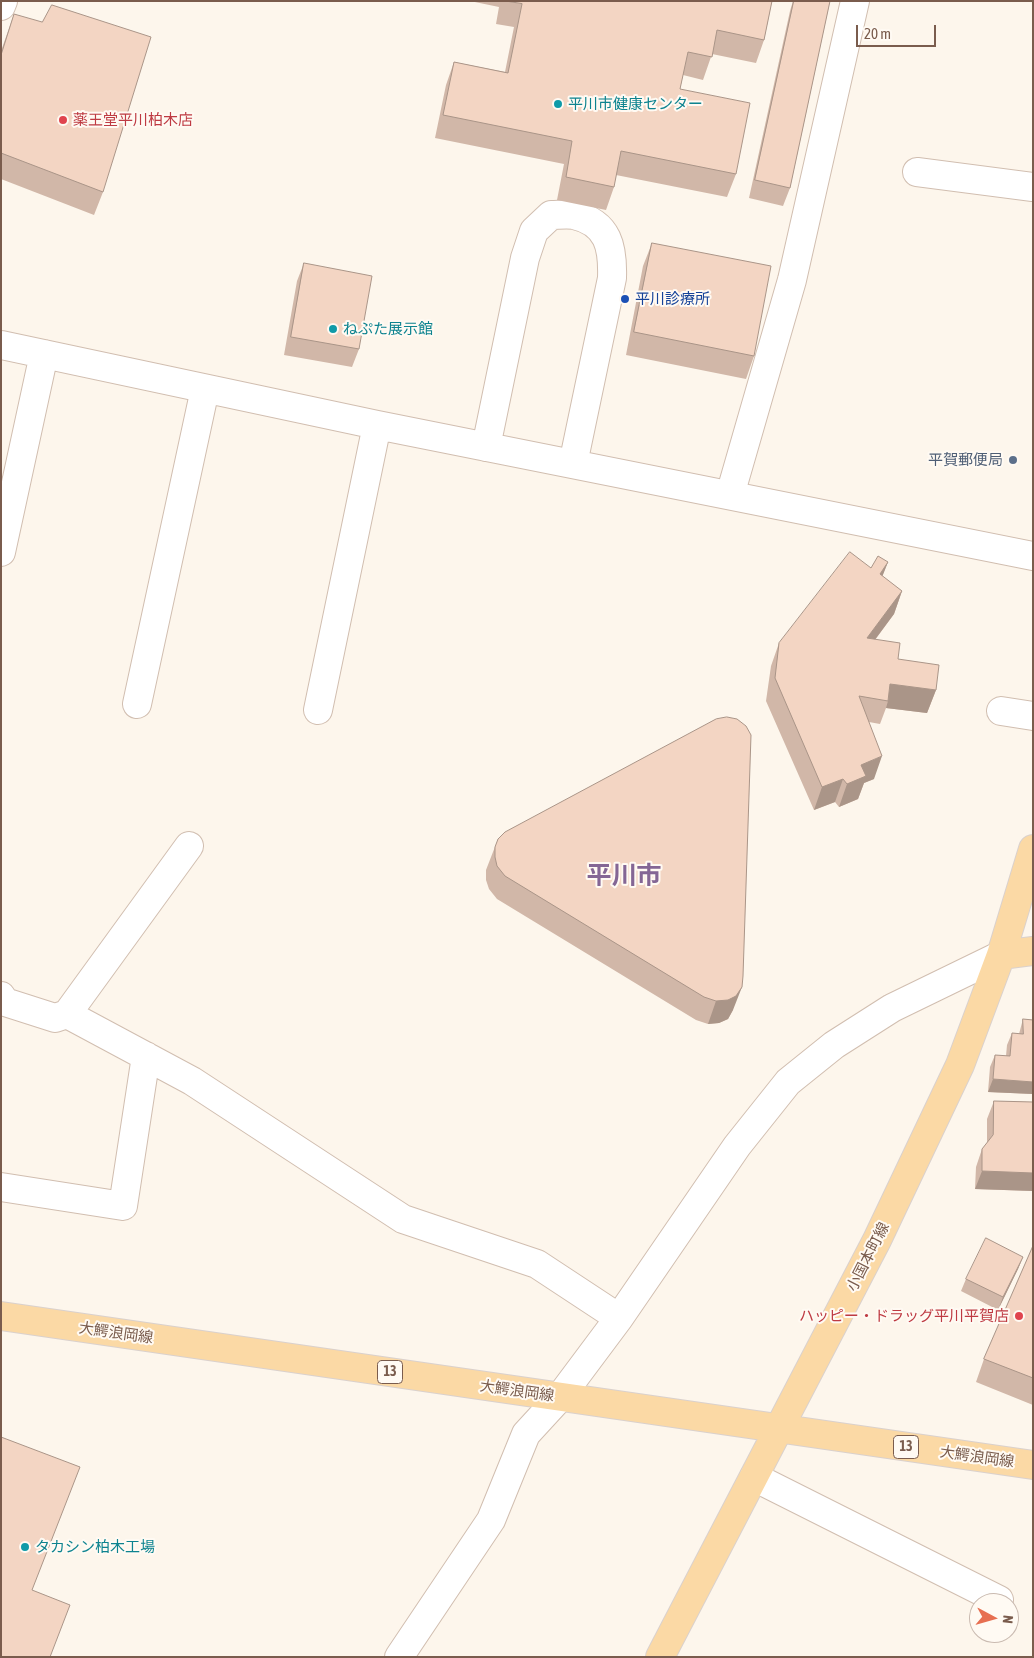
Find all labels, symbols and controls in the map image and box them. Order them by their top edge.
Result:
scale bar [859,15,939,47]
text: 20 m [864,25,891,42]
place label: 平川市健康センター [568,95,703,113]
marker: 平川市健康センター [552,98,564,110]
place label: 薬王堂平川柏木店 [73,111,193,129]
marker: 薬王堂平川柏木店 [57,114,69,126]
place label: 平川診療所 [635,290,710,308]
marker: 平川診療所 [619,293,631,305]
place label: ねぷた展示館 [343,320,433,338]
marker: ねぷた展示館 [327,323,339,335]
place label: 平賀郵便局 [928,451,1003,469]
marker: 平賀郵便局 [1007,454,1019,466]
district label: 平川市 [587,861,661,891]
street label: 小国本町線 [843,1220,893,1294]
place label: ハッピー・ドラッグ平川平賀店 [799,1307,1009,1325]
marker: ハッピー・ドラッグ平川平賀店 [1013,1310,1025,1322]
street label: 大鰐浪岡線 [78,1319,154,1347]
road number: 13 [378,1360,402,1384]
street label: 大鰐浪岡線 [479,1377,555,1405]
road number: 13 [894,1435,918,1458]
street label: 大鰐浪岡線 [939,1443,1015,1471]
place label: タカシン柏木工場 [35,1538,155,1556]
marker: タカシン柏木工場 [19,1541,31,1553]
north arrow [969,1593,1019,1643]
text: N [1000,1615,1016,1624]

